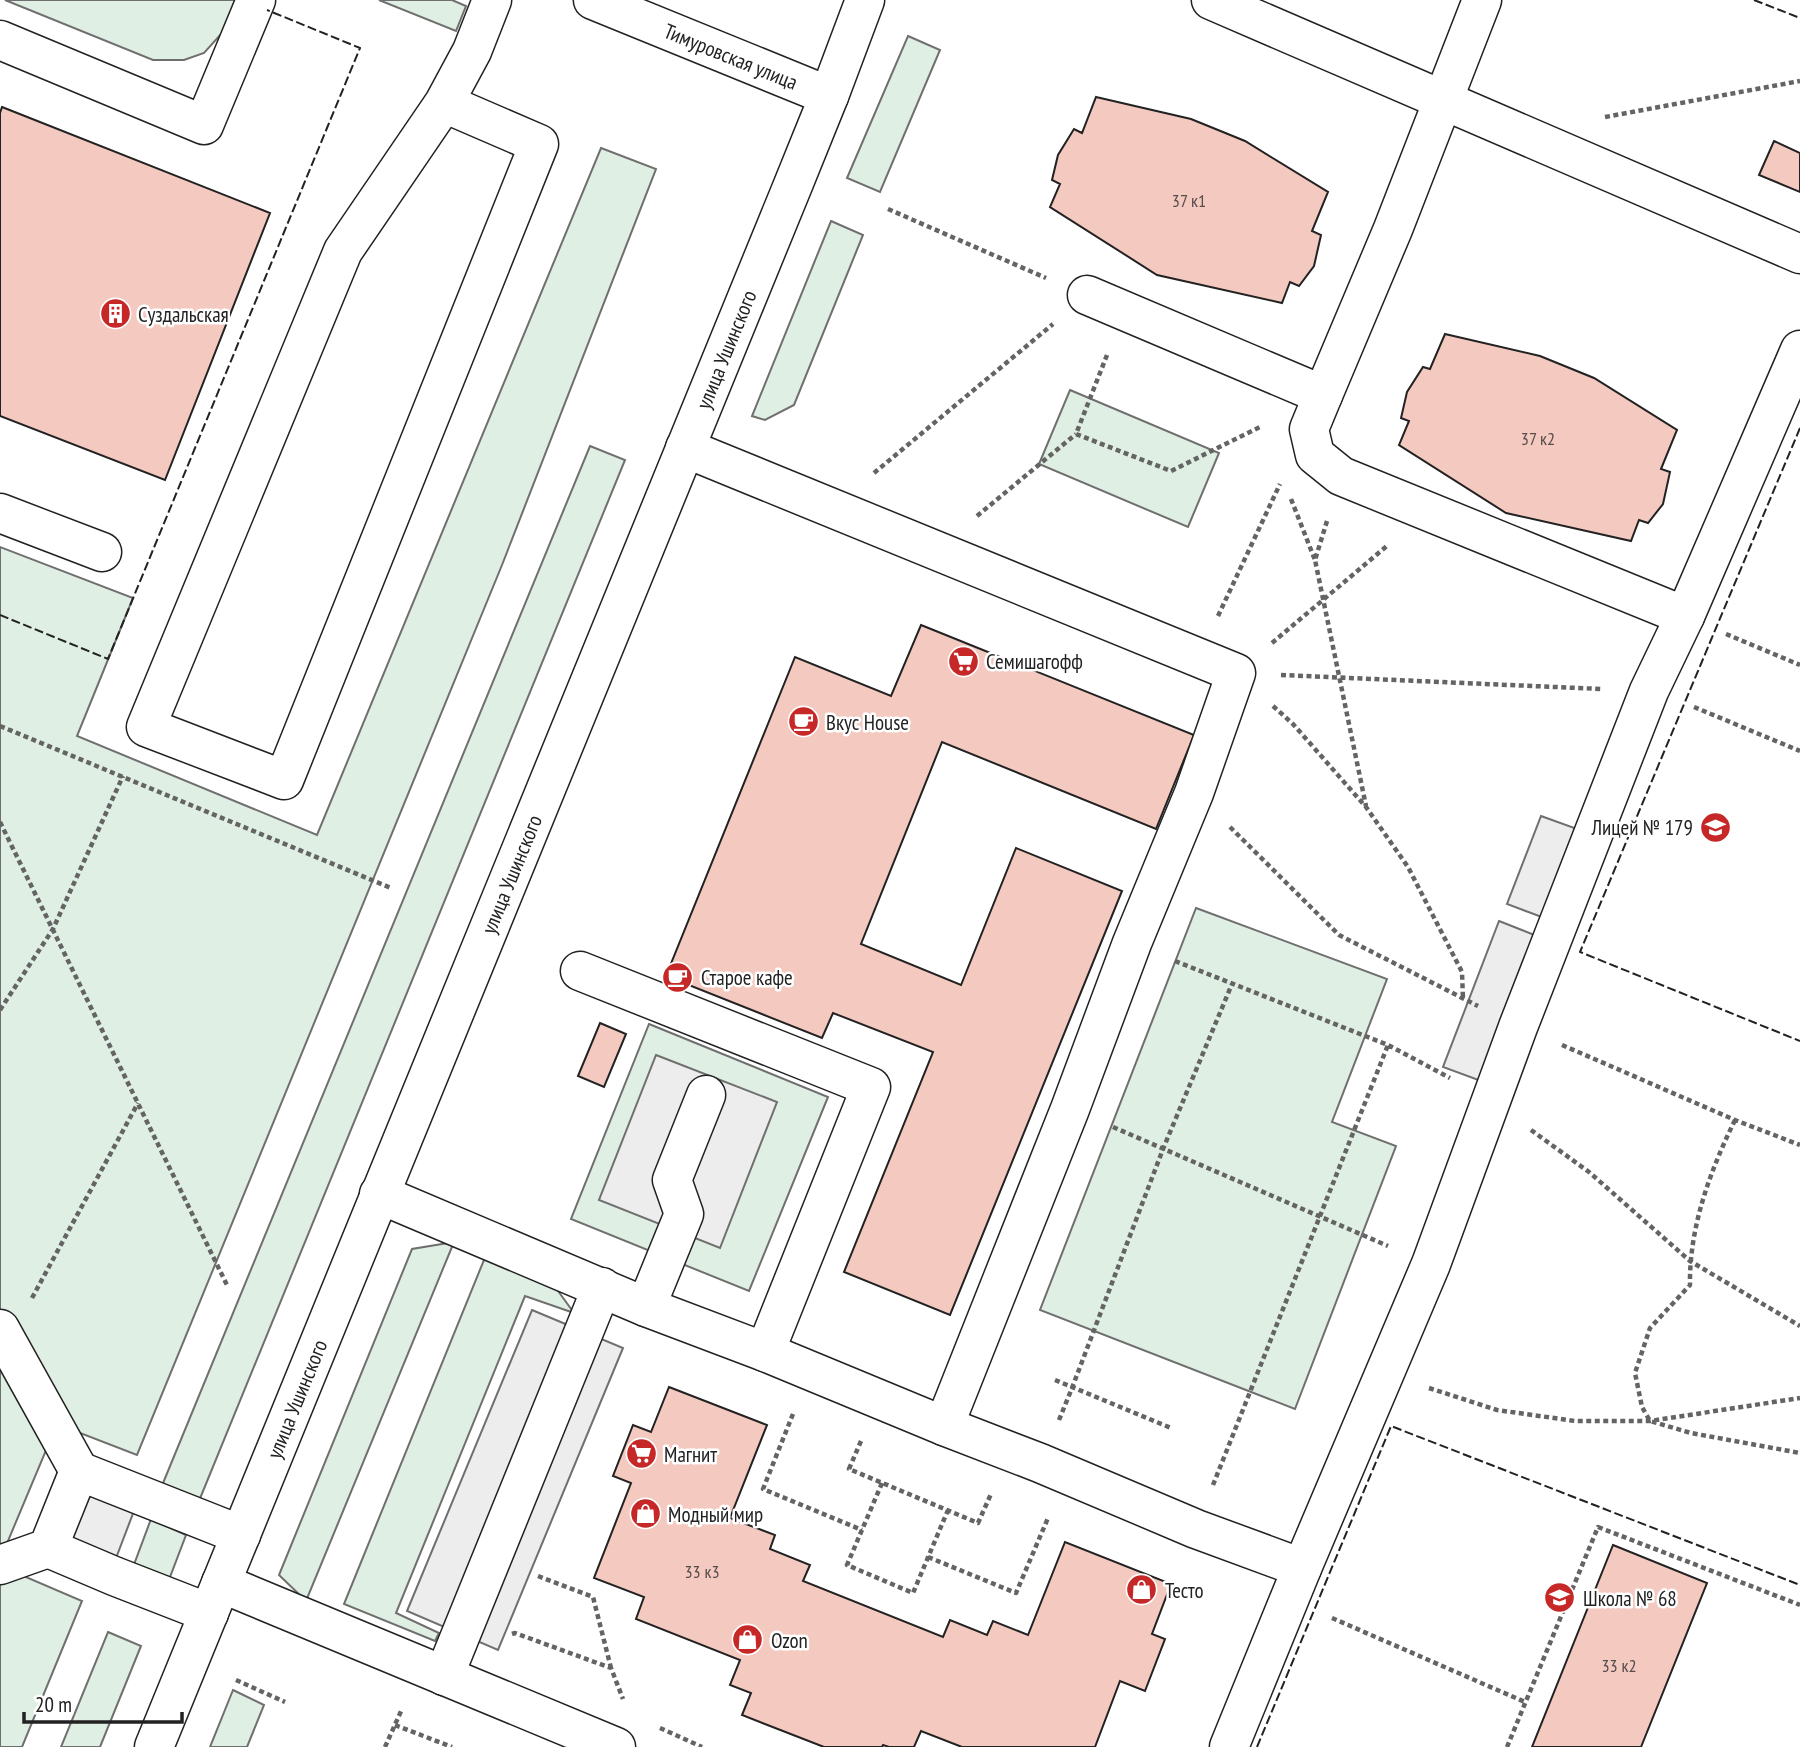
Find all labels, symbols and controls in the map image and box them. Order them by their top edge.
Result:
street label: Тимуровская улица [660,17,802,95]
house number: 37 к1 [1172,189,1206,212]
street label: улица Ушинского [689,286,762,413]
building icon: Суздальская [98,297,132,331]
place label: Суздальская [138,301,229,328]
house number: 37 к2 [1521,427,1555,450]
supermarket icon: Семишагофф [946,644,980,678]
place label: Семишагофф [986,648,1083,675]
cafe icon: Вкус House [786,705,820,739]
place label: Вкус House [826,709,909,736]
school or university icon: Лицей № 179 [1699,810,1733,844]
street label: улица Ушинского [475,811,547,938]
place label: Лицей № 179 [1590,814,1693,841]
cafe icon: Старое кафе [661,960,695,994]
place label: Старое кафе [701,964,793,991]
street label: улица Ушинского [260,1336,333,1462]
supermarket icon: Магнит [624,1437,658,1471]
place label: Магнит [664,1441,717,1468]
shop icon: Модный мир [628,1497,662,1531]
place label: Модный мир [668,1501,763,1528]
house number: 33 к3 [684,1560,720,1583]
shop icon: Тесто [1125,1573,1159,1607]
place label: Тесто [1165,1577,1204,1604]
school or university icon: Школа № 68 [1543,1581,1577,1615]
place label: Школа № 68 [1583,1585,1677,1612]
shop icon: Ozon [731,1623,765,1657]
place label: Ozon [771,1627,808,1654]
house number: 33 к2 [1601,1654,1637,1677]
scale bar [24,1680,182,1724]
text: 20 m [35,1691,72,1718]

